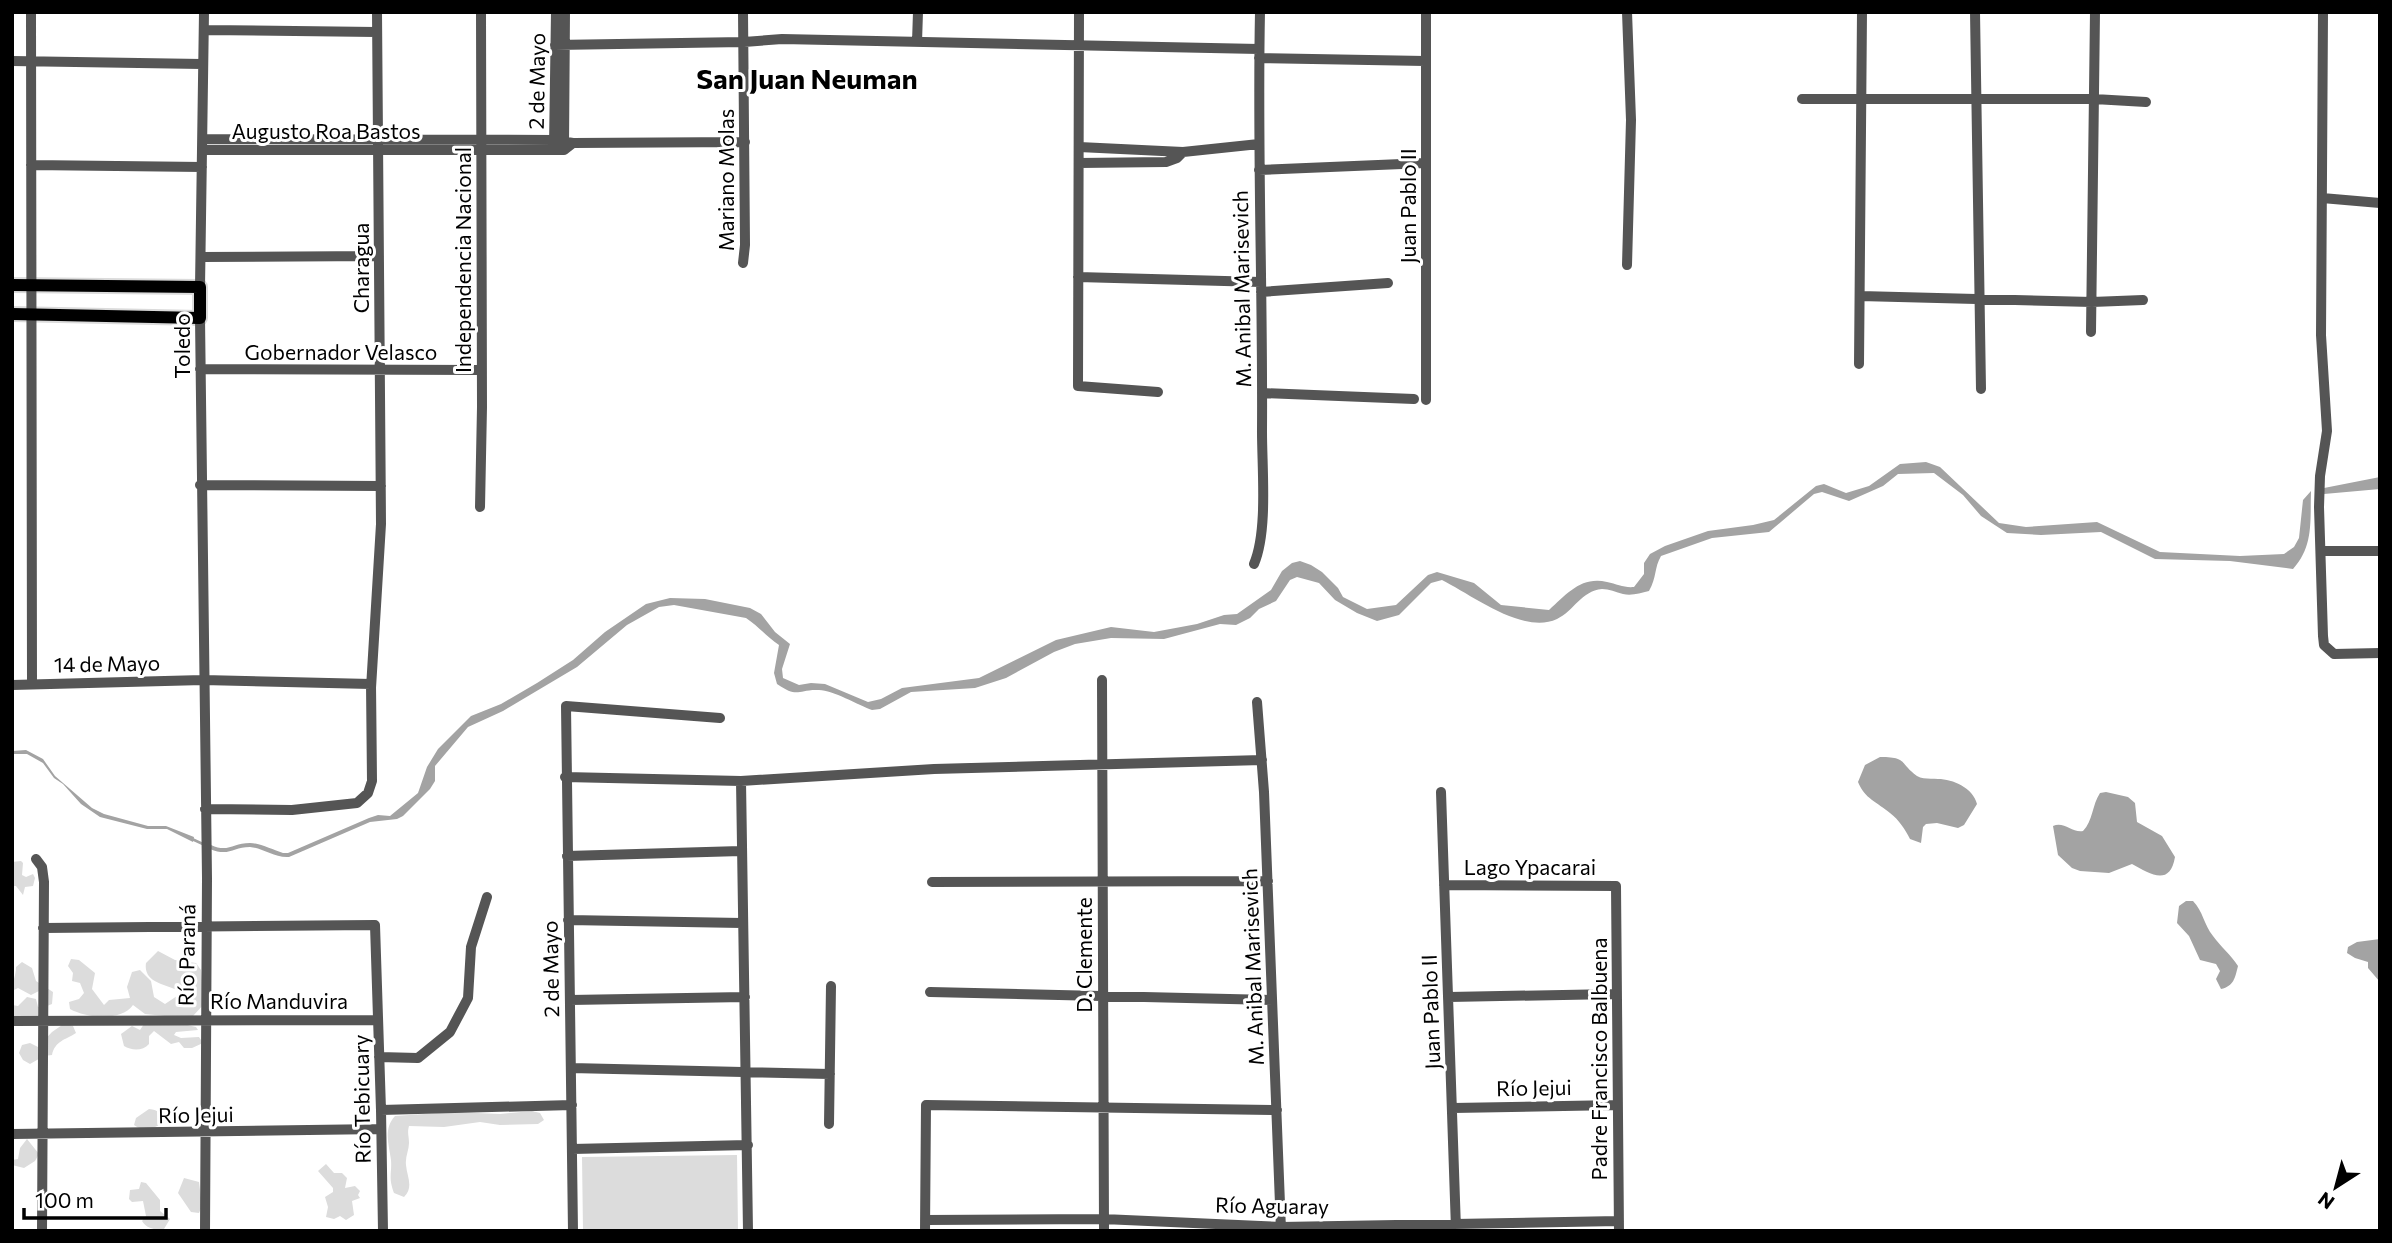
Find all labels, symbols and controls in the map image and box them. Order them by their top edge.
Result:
street label: 2 de Mayo [523,33,549,129]
district label: San Juan Neuman [696,61,918,95]
street label: Mariano Molas [713,109,738,251]
street label: Augusto Roa Bastos [232,118,420,143]
street label: Independencia Nacional [450,147,475,373]
street label: Juan Pablo II [1395,148,1420,264]
street label: M. Anibal Marisevich [1227,190,1255,388]
street label: Charagua [348,223,373,313]
street label: Toledo [169,313,194,379]
street label: Gobernador Velasco [245,339,437,364]
street label: 14 de Mayo [54,650,160,676]
street label: Lago Ypacarai [1464,854,1596,879]
street label: M. Anibal Marisevich [1236,868,1268,1066]
street label: D. Clemente [1071,897,1096,1013]
street label: Río Paraná [173,904,199,1006]
street label: 2 de Mayo [537,921,563,1017]
street label: Padre Francisco Balbuena [1586,938,1611,1180]
street label: Juan Pablo II [1415,954,1445,1070]
street label: Río Manduvira [210,988,348,1013]
street label: Río Tebicuary [347,1034,375,1164]
street label: Río Jejui [1496,1074,1572,1100]
street label: Río Jejui [158,1101,234,1127]
north arrow [2301,1152,2371,1222]
scale bar [24,1176,166,1220]
text: 100 m [35,1187,94,1212]
text: N [2313,1188,2338,1215]
street label: Río Aguaray [1215,1192,1329,1218]

